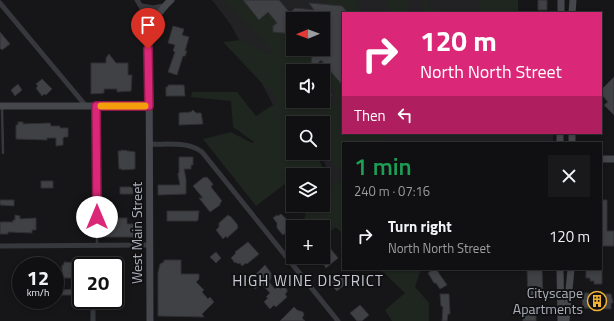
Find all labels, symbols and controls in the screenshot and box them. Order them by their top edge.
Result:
pin [131,8,165,49]
north arrow [286,12,330,56]
map controls [286,12,330,264]
icon: arrive [137,14,159,36]
text: 120 m [420,19,497,62]
icon: right [354,28,406,80]
text: North North Street [420,58,562,85]
button: sound [286,64,330,108]
text: Then [354,104,386,127]
icon: left [394,104,416,126]
button: search [286,116,330,160]
text: 1 min [354,148,412,184]
button: close [548,155,590,197]
button: layers [286,168,330,212]
text: 240 m · 07:16 [354,181,430,201]
street label: West Main Street [126,182,147,284]
position arrow [76,196,118,238]
text: Turn right [388,215,452,238]
button: + [286,220,330,264]
icon: right [354,225,376,247]
text: 120 m [549,225,590,248]
text: North North Street [388,238,491,258]
speed limit sign: 20 [72,257,124,309]
text: 12 [27,262,49,293]
district label: HIGH WINE DISTRICT [232,269,384,292]
place label: Cityscape Apartments [513,282,583,319]
text: km/h [27,285,49,300]
building icon: Cityscape Apartments [586,290,608,312]

